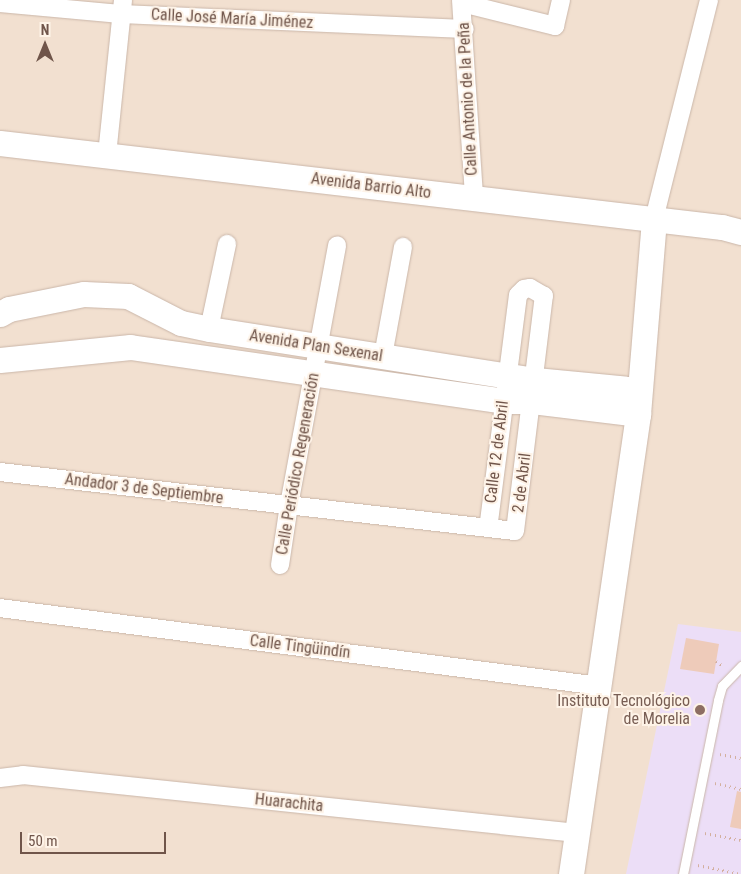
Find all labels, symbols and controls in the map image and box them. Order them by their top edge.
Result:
street label: Calle José María Jiménez [150,5,314,33]
north arrow [20,20,70,70]
text: N [41,22,49,38]
street label: Calle Antonio de la Peña [454,22,482,176]
street label: Avenida Barrio Alto [310,169,432,203]
street label: Avenida Plan Sexenal [248,326,384,366]
street label: Calle Periódico Regeneración [273,371,323,557]
street label: Calle 12 de Abril [481,400,513,504]
street label: 2 de Abril [509,452,535,514]
street label: Andador 3 de Septiembre [64,470,224,508]
street label: Calle Tingüindín [248,631,352,663]
place label: Instituto Tecnológico de Morelia [557,691,690,729]
marker: Instituto Tecnológico de Morelia [694,704,706,716]
street label: Huarachita [254,790,324,816]
scale bar [22,822,169,854]
text: 50 m [28,832,58,850]

